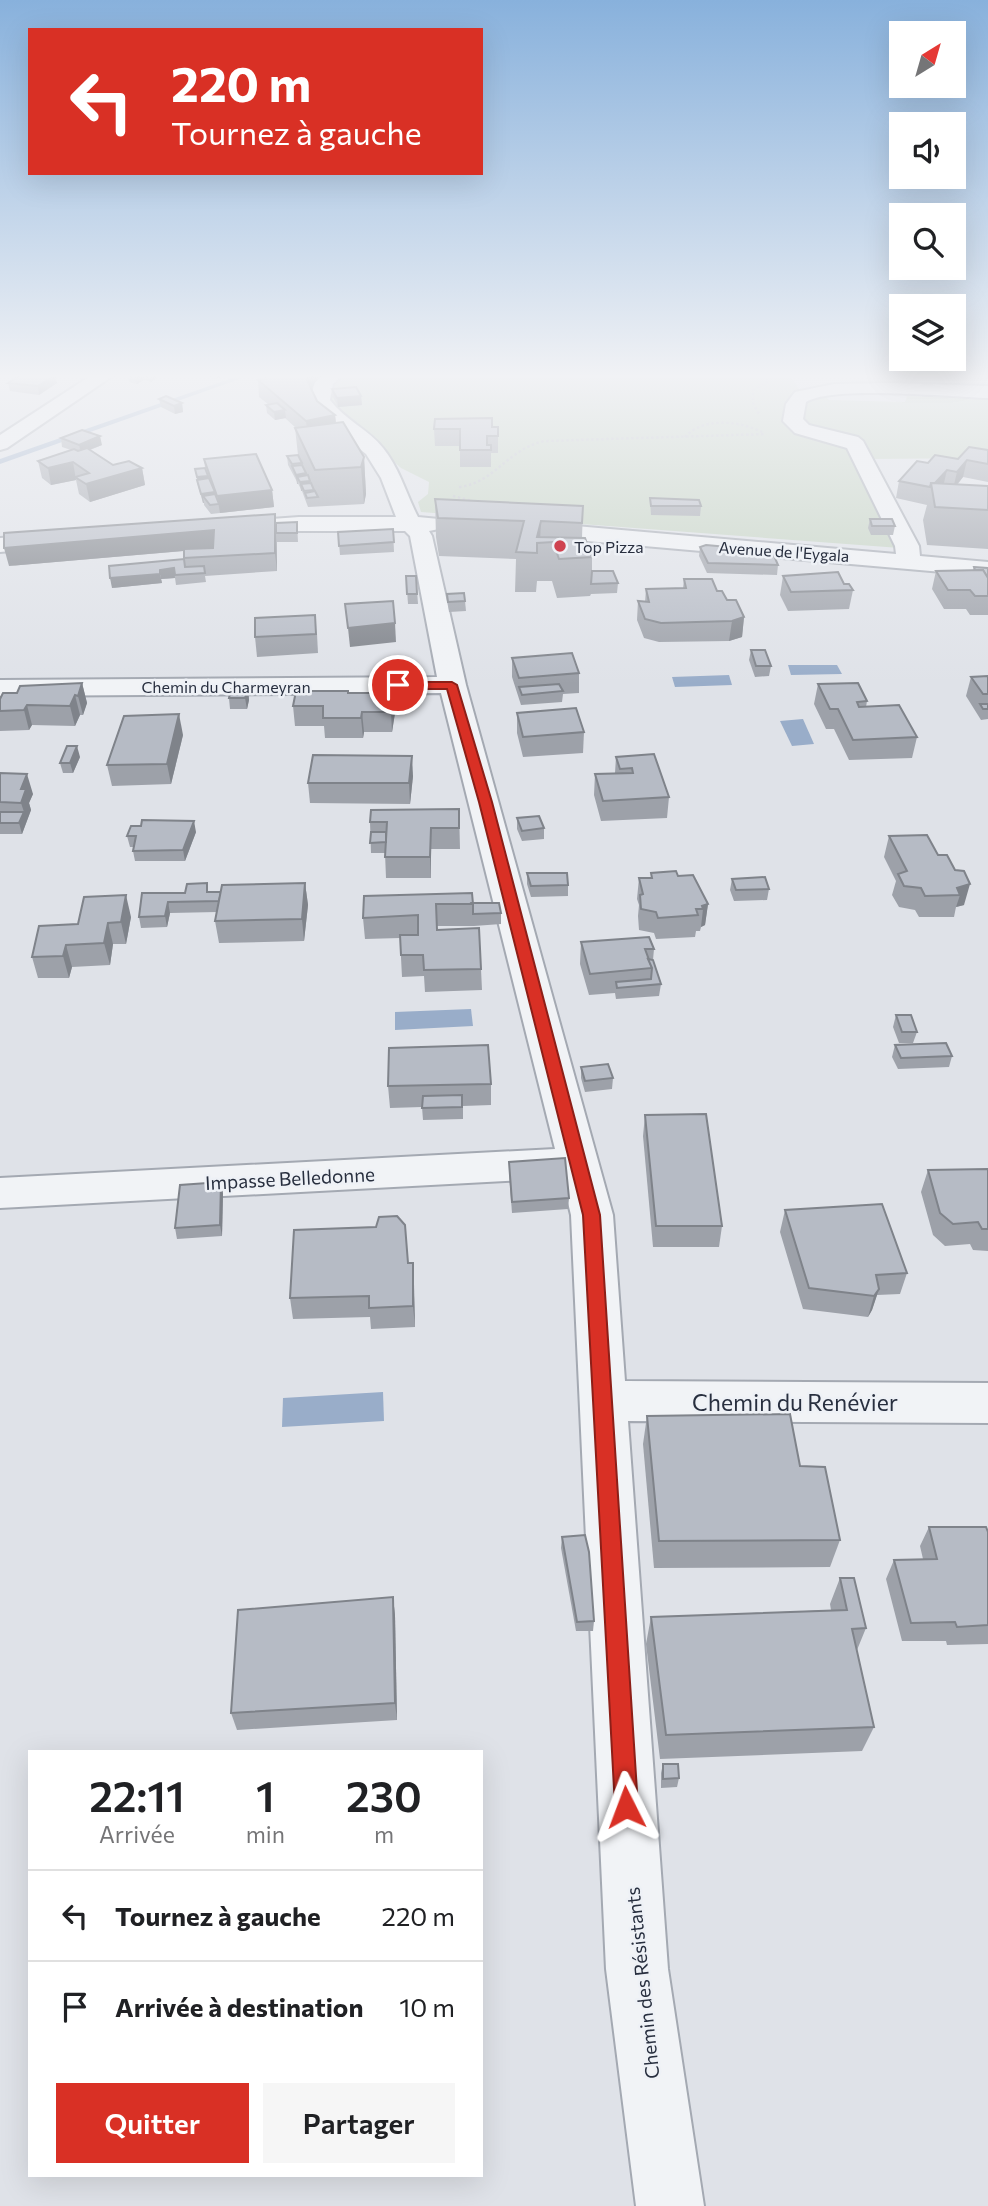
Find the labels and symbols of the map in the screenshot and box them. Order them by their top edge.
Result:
north arrow [889,21,966,98]
place label: Top Pizza [574,537,644,556]
street label: Avenue de l'Eygala [718,537,850,565]
marker: Top Pizza [552,538,568,554]
pin [368,655,428,715]
street label: Chemin du Charmeyran [141,677,311,696]
street label: Impasse Belledonne [204,1162,376,1194]
street label: Chemin du Renévier [692,1388,898,1416]
position arrow [589,1770,663,1844]
street label: Chemin des Résistants [621,1886,663,2080]

